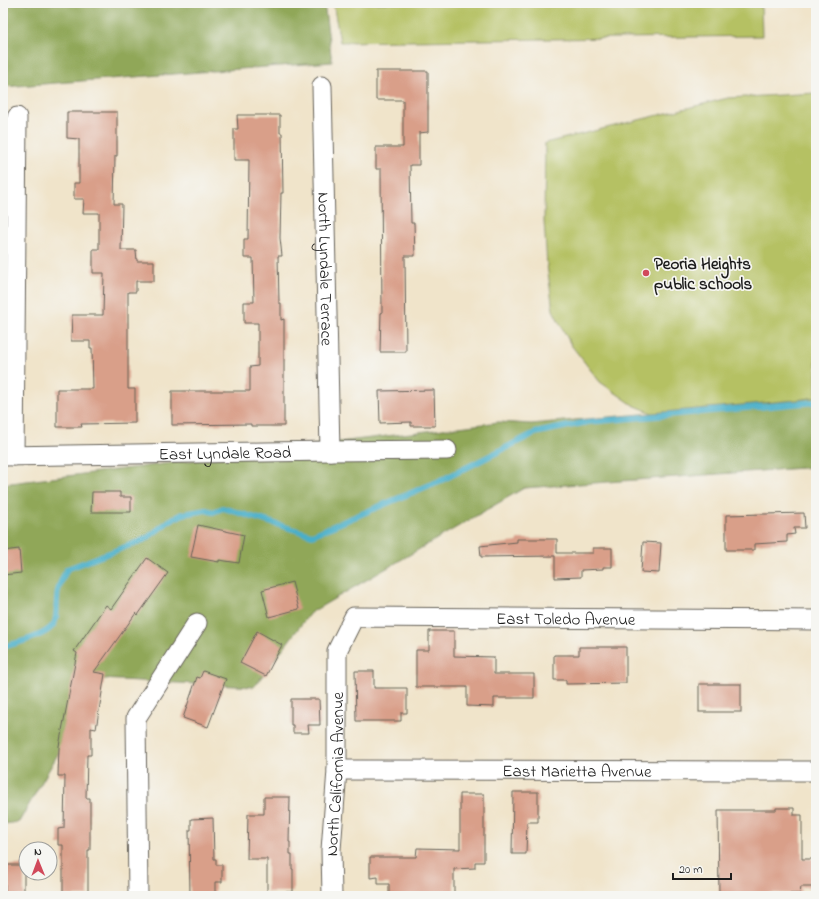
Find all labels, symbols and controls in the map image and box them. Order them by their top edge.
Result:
street label: North Lyndale Terrace [310,192,339,346]
place label: Peoria Heights public schools [654,252,752,297]
marker: Peoria Heights public schools [641,268,651,278]
street label: East Lyndale Road [158,441,292,468]
street label: East Toledo Avenue [496,607,636,633]
street label: North California Avenue [320,691,351,857]
street label: East Marietta Avenue [502,759,652,785]
north arrow [18,841,58,881]
text: N [34,844,42,860]
scale bar [673,855,731,881]
text: 20 m [679,861,702,879]

